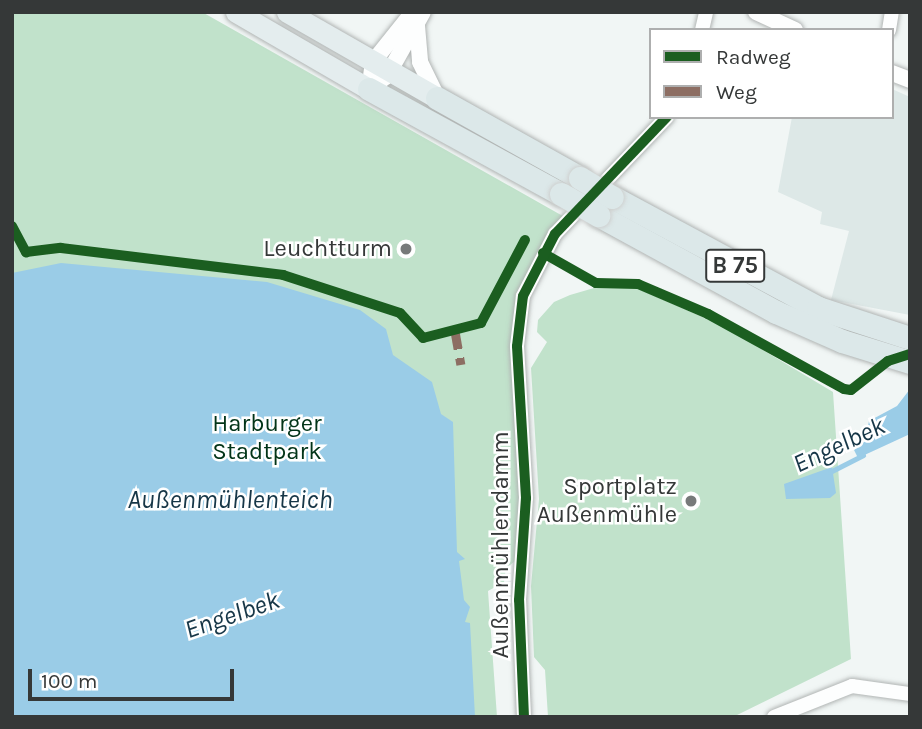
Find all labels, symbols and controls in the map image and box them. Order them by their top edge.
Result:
legend [649,28,894,119]
text: Radweg [716,45,791,69]
text: Weg [716,80,757,104]
place label: Leuchtturm [263,235,392,263]
marker: Leuchtturm [398,241,414,257]
road number: B 75 [704,246,766,286]
park label: Harburger Stadtpark [212,410,322,466]
water label: Engelbek [788,410,890,480]
street label: Außenmühlendamm [487,431,515,659]
place label: Sportplatz Außenmühle [537,473,677,529]
water label: Außenmühlenteich [127,484,333,516]
marker: Sportplatz Außenmühle [683,493,699,509]
water label: Engelbek [181,584,283,646]
scale bar [32,656,238,700]
text: 100 m [41,669,98,693]

